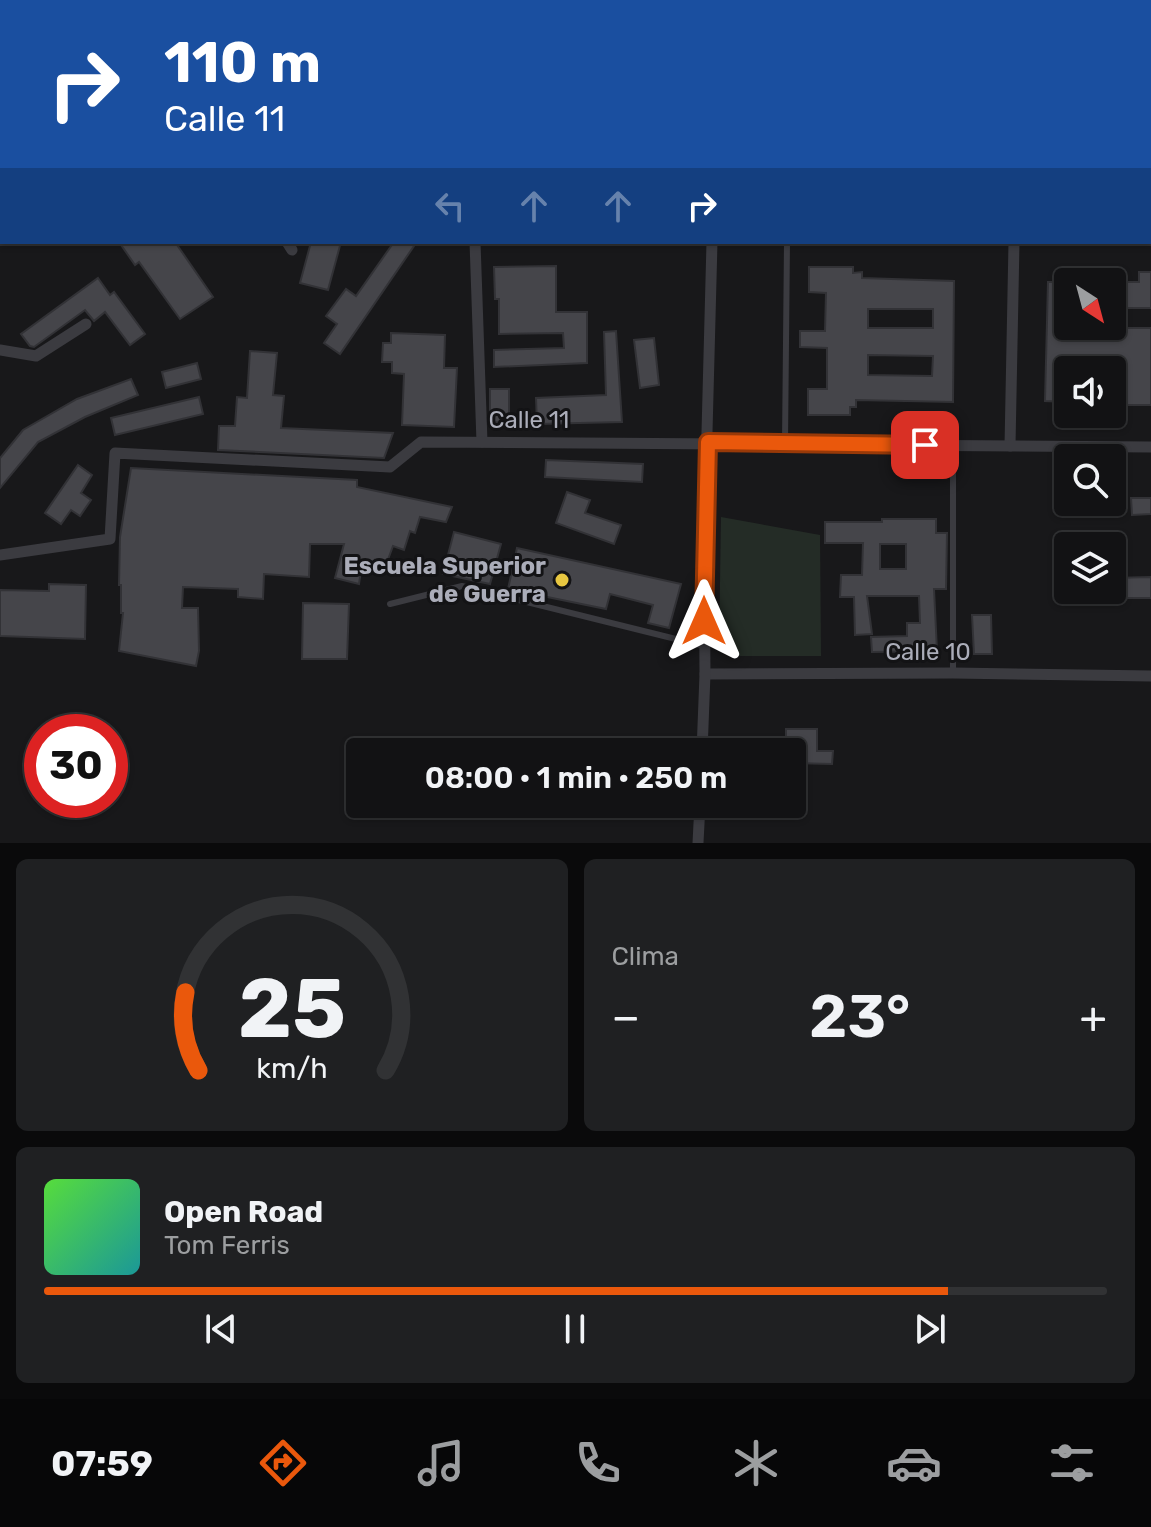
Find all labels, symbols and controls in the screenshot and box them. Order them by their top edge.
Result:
text: 110 m [164,30,321,96]
icon: right [32,32,136,136]
text: Calle 11 [164,97,285,140]
icon: left [428,184,472,228]
icon: ahead [512,184,556,228]
icon: ahead [596,184,640,228]
icon: right [680,184,724,228]
north arrow [1054,268,1126,340]
map controls [1054,268,1126,604]
button: sound [1054,356,1126,428]
street label: Calle 11 [489,406,569,434]
pin [891,411,959,479]
icon: arrive [903,423,947,467]
button: search [1054,444,1126,516]
button: layers [1054,532,1126,604]
place label: Escuela Superior de Guerra [343,552,546,608]
marker: Escuela Superior de Guerra [553,571,571,589]
position arrow [662,579,746,663]
street label: Calle 10 [885,638,971,666]
speed limit sign: 30 [24,714,128,818]
text: 08:00 · 1 min · 250 m [425,760,727,796]
text: Clima [612,941,679,972]
text: 25 [238,959,346,1058]
text: 23° [809,981,910,1052]
text: − [612,991,640,1043]
text: + [1080,991,1107,1043]
text: km/h [256,1051,327,1085]
text: Open Road [164,1194,323,1230]
text: Tom Ferris [164,1230,290,1261]
icon: previous [199,1307,243,1351]
icon: pause [553,1307,597,1351]
icon: next [908,1307,952,1351]
icon: directions [255,1435,311,1491]
icon: music [413,1435,469,1491]
icon: phone [570,1435,626,1491]
icon: climate [728,1435,784,1491]
icon: car [886,1435,942,1491]
icon: filters [1044,1435,1100,1491]
text: 07:59 [51,1442,153,1485]

